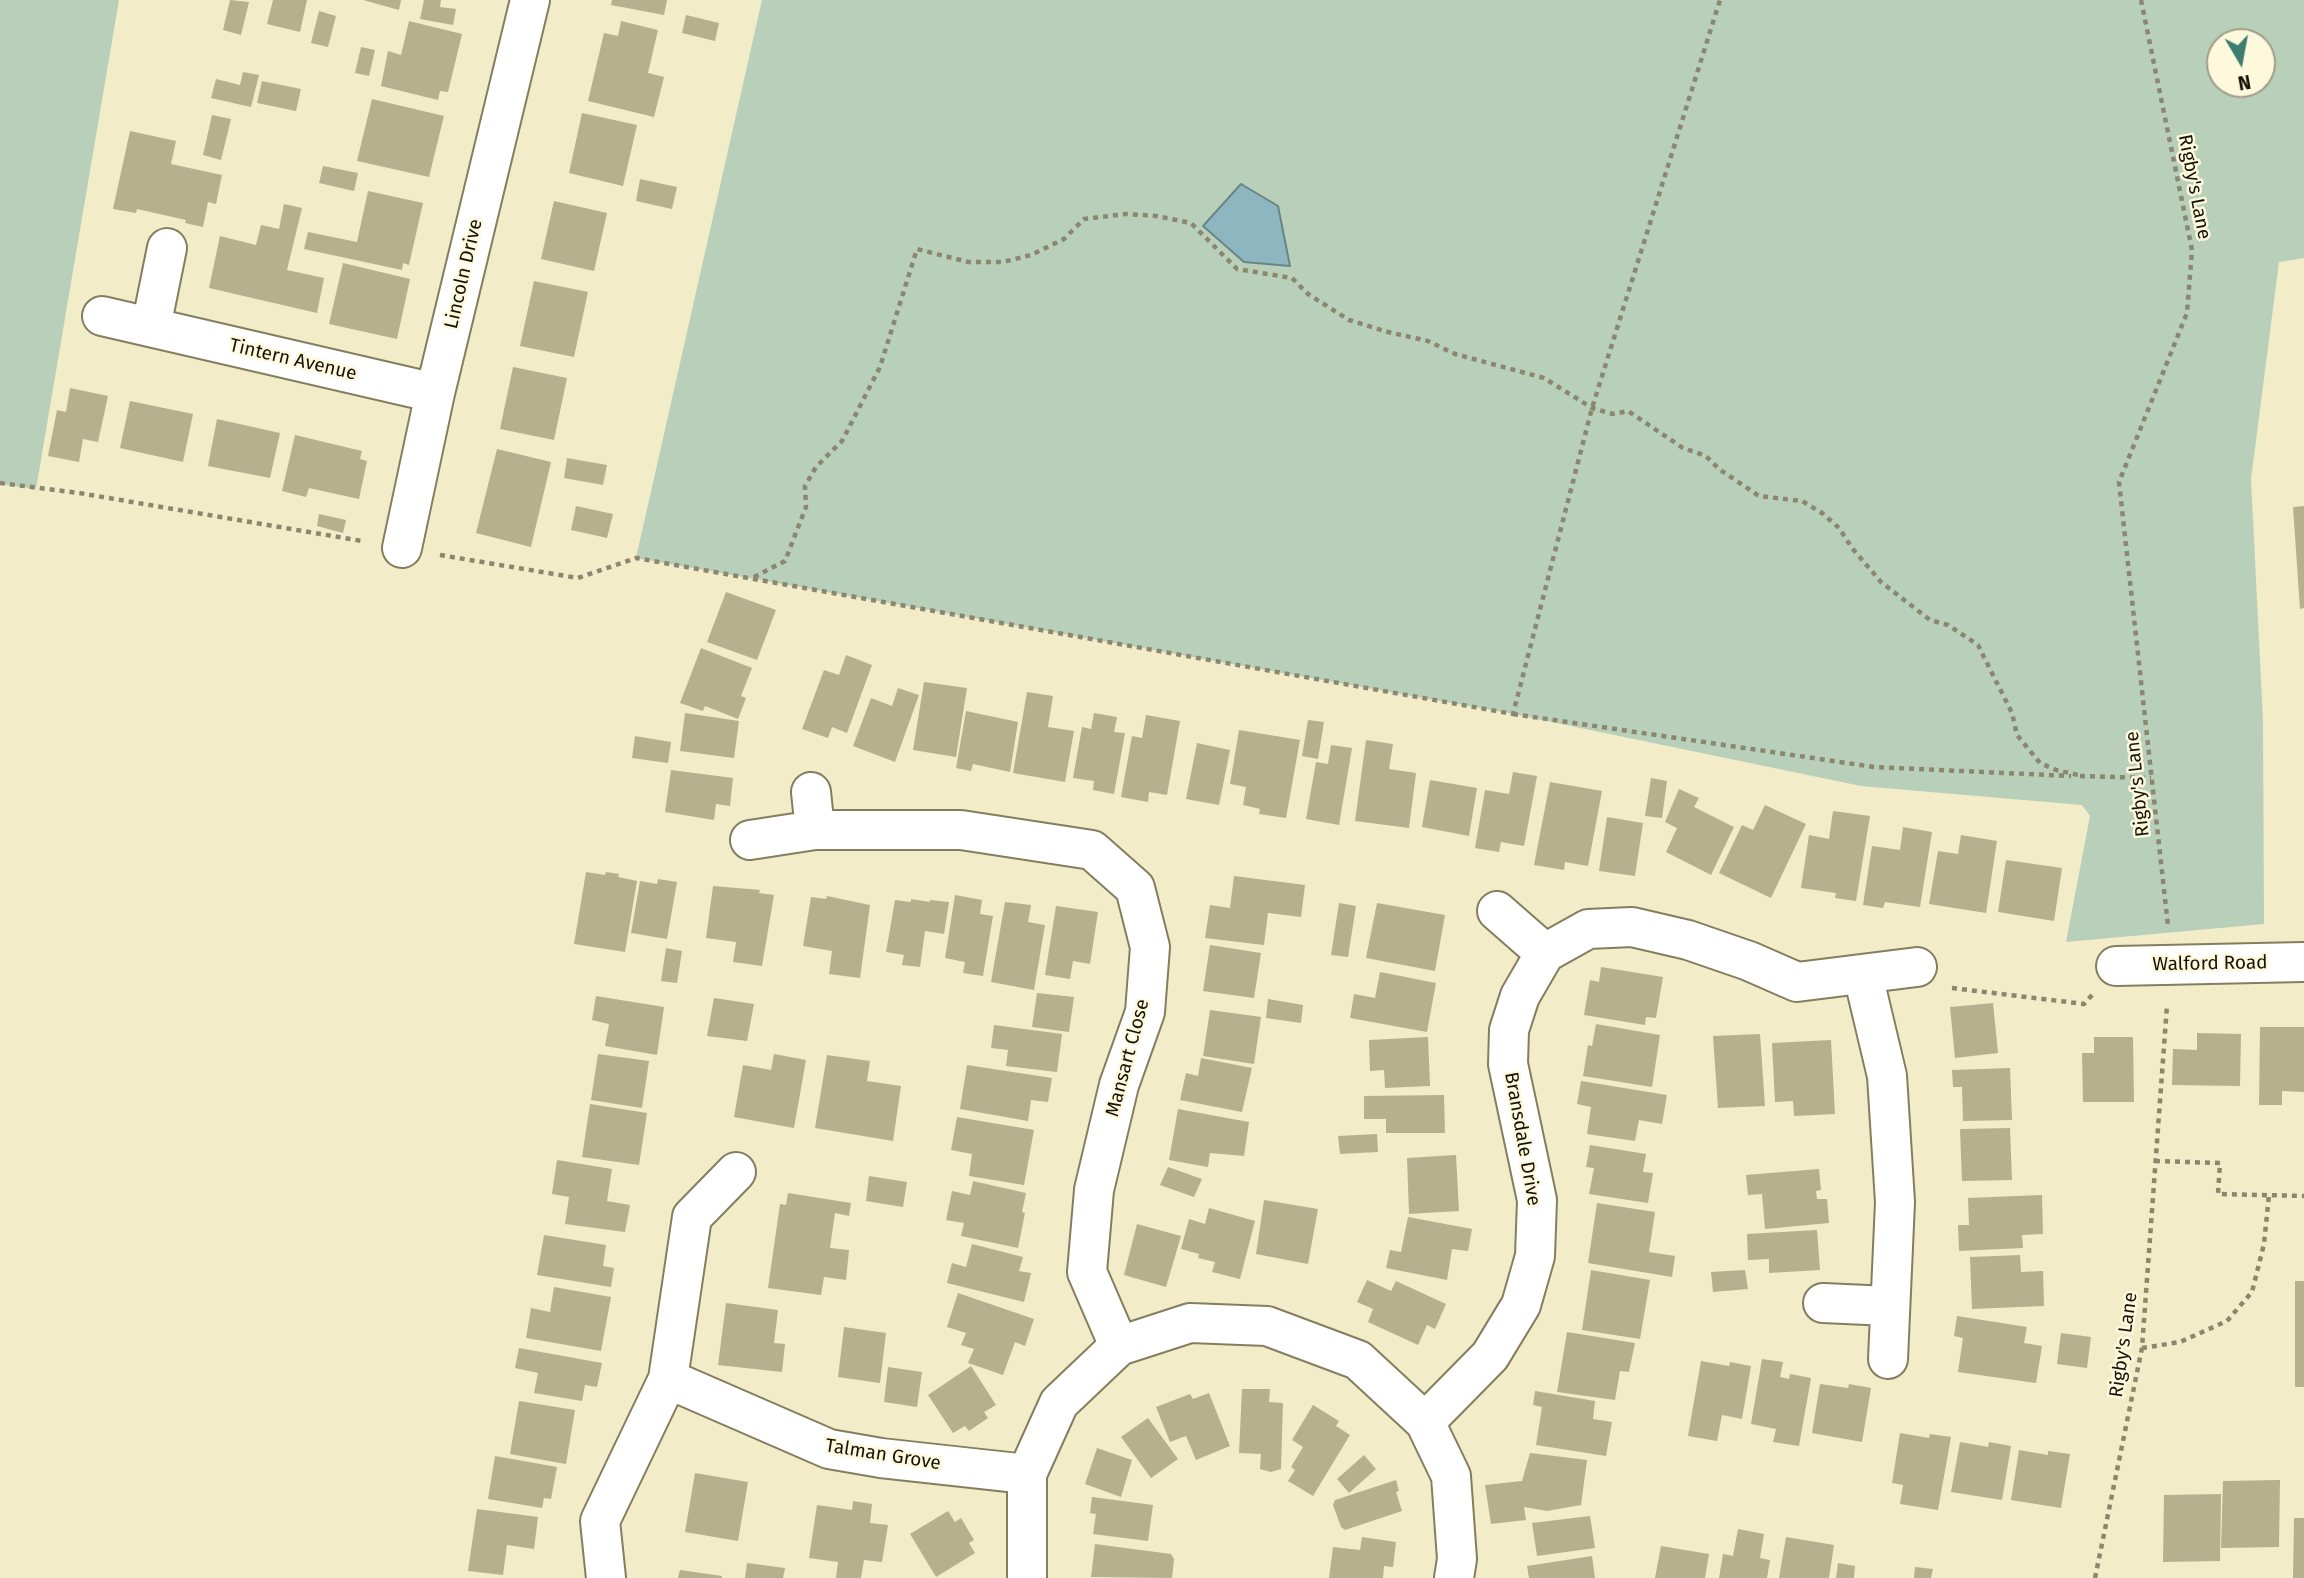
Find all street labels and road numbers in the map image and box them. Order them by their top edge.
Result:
street label: Rigby's Lane [2173,133,2215,241]
street label: Lincoln Drive [440,217,488,331]
street label: Tintern Avenue [227,334,359,386]
street label: Rigby's Lane [2121,730,2155,838]
street label: Walford Road [2152,952,2268,976]
street label: Mansart Close [1101,997,1155,1119]
street label: Bransdale Drive [1499,1070,1545,1208]
street label: Rigby's Lane [2105,1291,2143,1399]
street label: Talman Grove [824,1435,942,1475]

